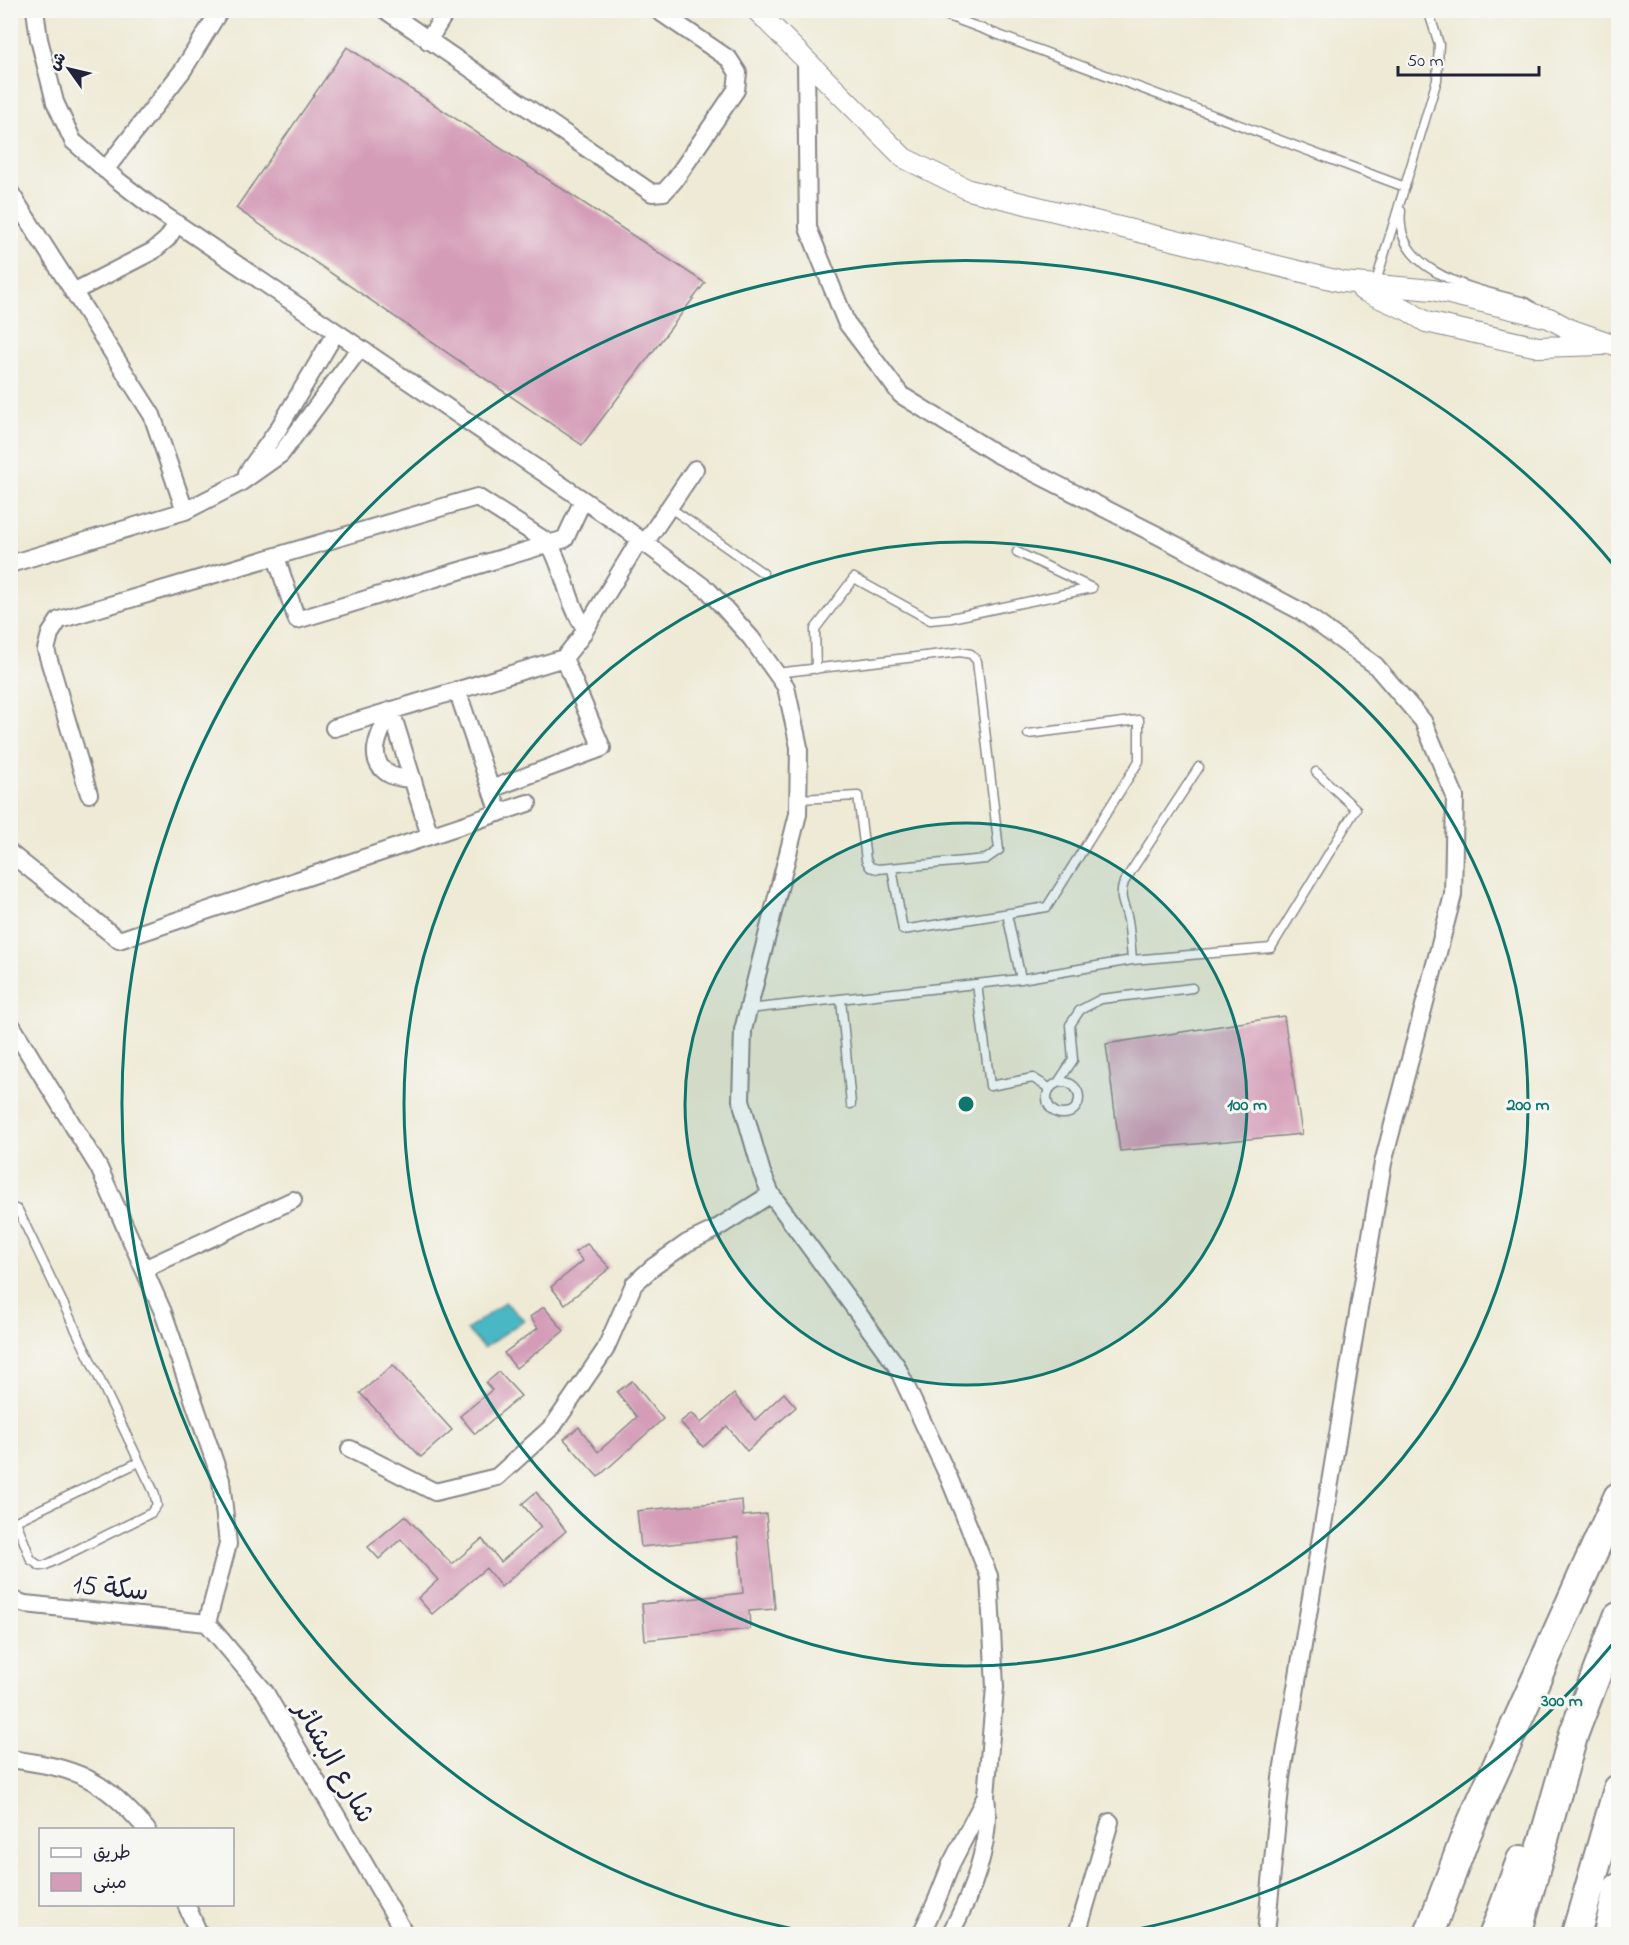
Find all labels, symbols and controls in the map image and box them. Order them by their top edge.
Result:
north arrow [39,39,99,99]
scale bar [1398,39,1539,77]
text: ش [43,48,73,76]
text: 50 m [1407,49,1444,75]
text: 100 m [1227,1093,1267,1119]
text: 200 m [1506,1093,1550,1119]
centre of rings [956,1094,976,1114]
street label: سكة 15 [71,1566,150,1613]
text: 300 m [1540,1689,1583,1715]
street label: شارع البشائر [281,1693,383,1831]
legend [39,1828,234,1906]
text: طريق [93,1841,131,1867]
text: مبنى [93,1871,127,1897]

